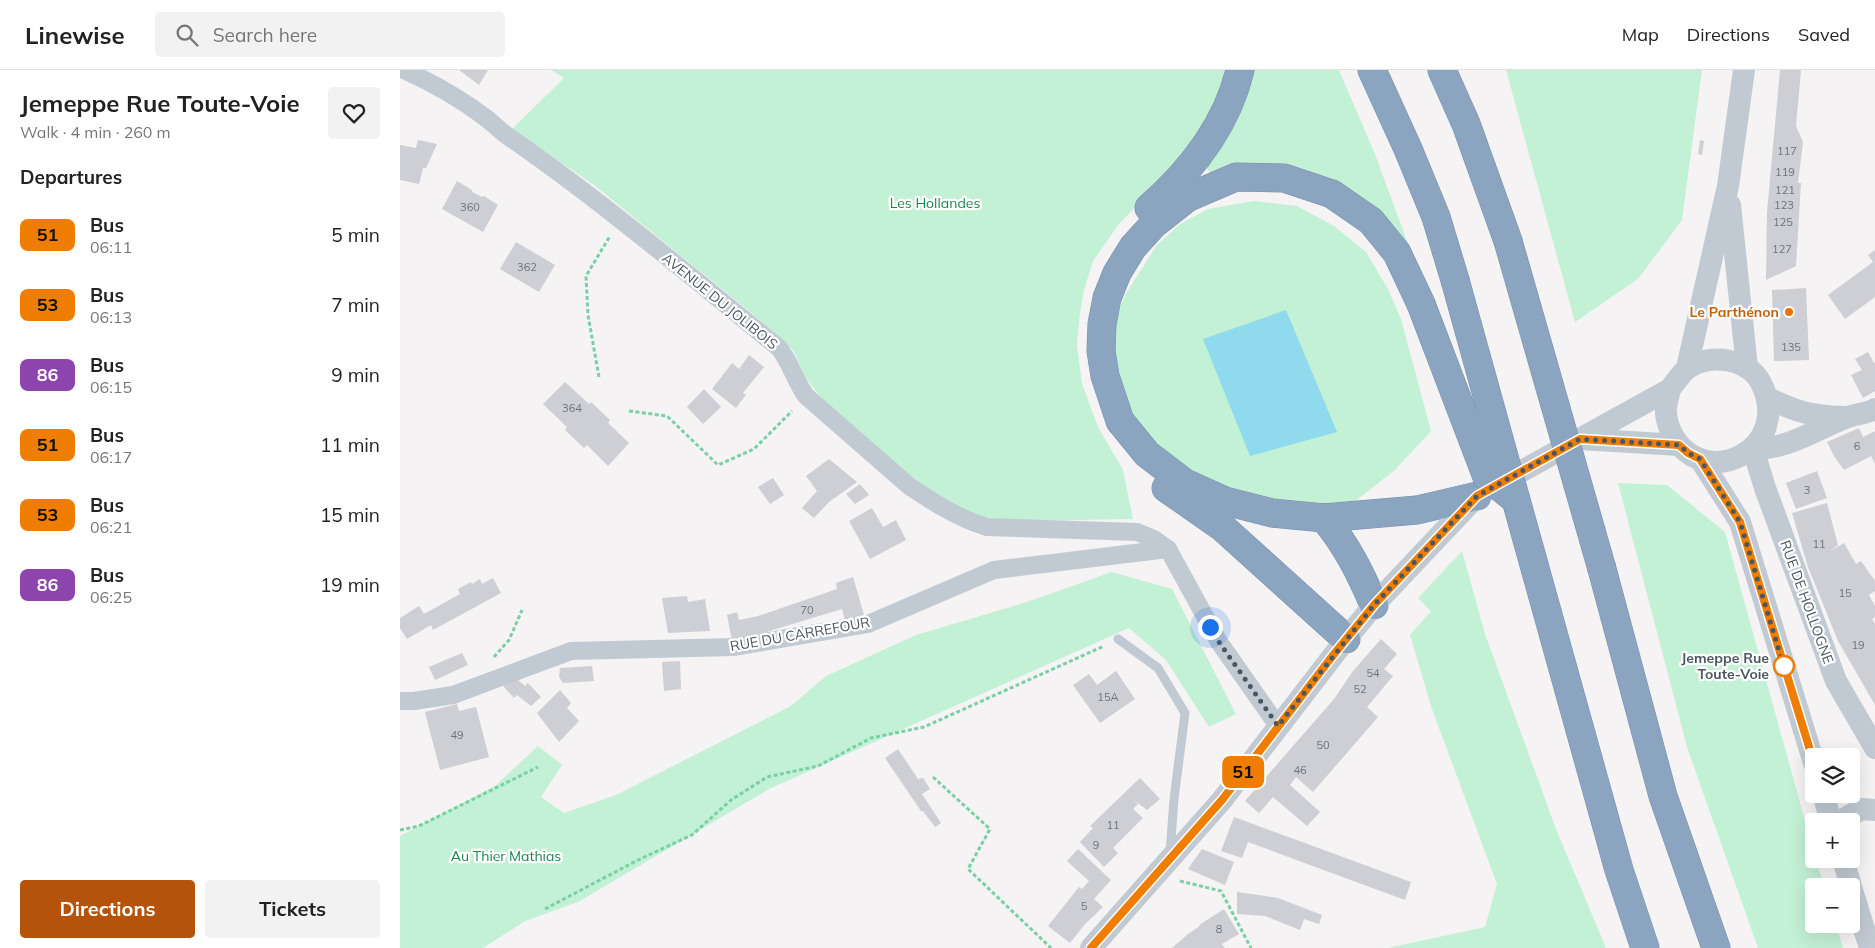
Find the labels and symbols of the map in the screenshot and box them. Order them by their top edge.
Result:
house number: 117 [1777,144,1797,158]
house number: 119 [1775,165,1795,179]
house number: 121 [1775,183,1795,197]
park label: Les Hollandes [890,194,980,212]
house number: 123 [1774,198,1794,212]
house number: 360 [460,200,480,214]
house number: 125 [1773,215,1793,229]
house number: 127 [1772,242,1792,256]
street label: AVENUE DU JOLIBOIS [658,249,782,353]
house number: 362 [517,260,537,274]
place label: Le Parthénon [1690,303,1779,321]
marker: Le Parthénon [1783,306,1795,318]
house number: 135 [1781,340,1801,354]
house number: 364 [562,401,582,415]
house number: 6 [1854,439,1861,453]
house number: 3 [1804,483,1810,497]
house number: 11 [1812,537,1826,551]
street label: RUE DE HOLLOGNE [1776,538,1838,666]
house number: 15 [1838,586,1852,600]
house number: 70 [800,603,814,617]
street label: RUE DU CARREFOUR [729,613,872,655]
your location [1198,615,1223,640]
house number: 19 [1851,638,1865,652]
place label: Jemeppe Rue Toute-Voie [1681,649,1769,683]
marker: Jemeppe Rue Toute-Voie [1773,655,1795,677]
house number: 54 [1366,666,1380,680]
house number: 52 [1353,682,1367,696]
house number: 15A [1097,690,1119,704]
house number: 49 [450,728,464,742]
house number: 50 [1316,738,1330,752]
line badge: 51 [1220,756,1266,788]
house number: 46 [1293,763,1307,777]
house number: 11 [1106,818,1120,832]
house number: 9 [1093,838,1099,852]
park label: Au Thier Mathias [451,847,561,865]
house number: 5 [1081,899,1088,913]
house number: 8 [1216,922,1223,936]

